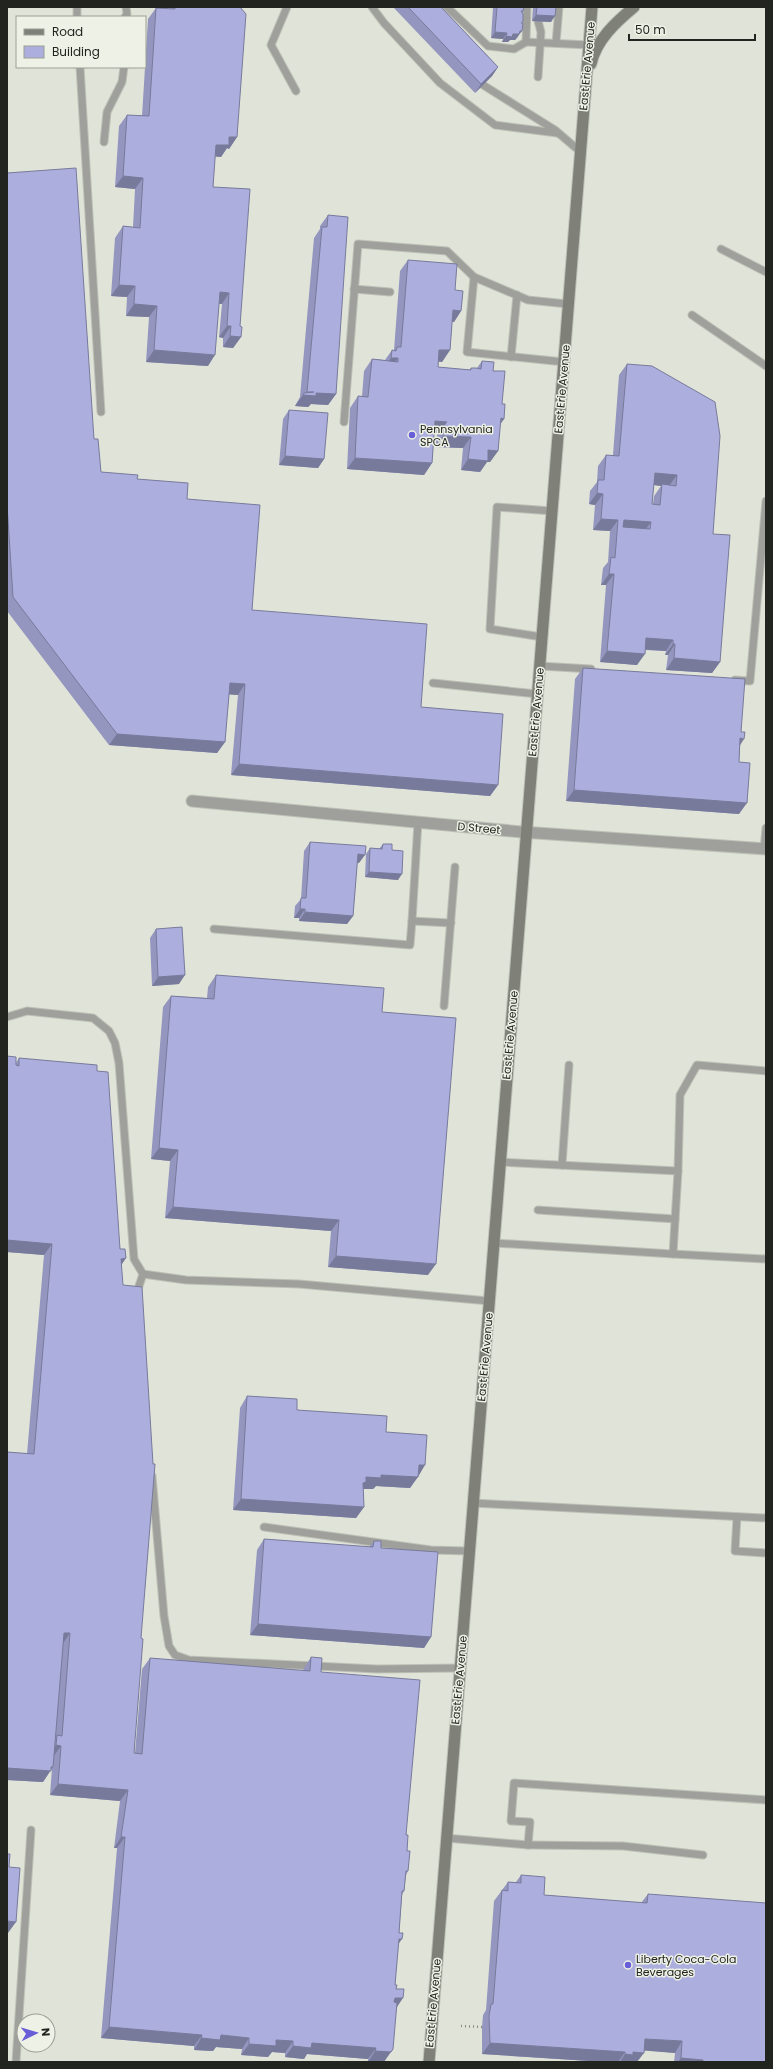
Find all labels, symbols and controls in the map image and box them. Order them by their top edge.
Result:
legend [16,16,146,68]
scale bar [629,16,755,42]
street label: East Erie Avenue [575,21,599,111]
text: 50 m [635,21,666,38]
text: Road [52,23,83,40]
text: Building [52,43,100,60]
street label: East Erie Avenue [550,344,574,434]
place label: Pennsylvania SPCA [420,421,493,450]
marker: Pennsylvania SPCA [407,430,417,440]
street label: East Erie Avenue [524,667,548,757]
street label: D Street [457,818,501,838]
street label: East Erie Avenue [498,990,522,1080]
street label: East Erie Avenue [473,1312,497,1402]
street label: East Erie Avenue [447,1635,471,1725]
place label: Liberty Coca-Cola Beverages [636,1951,736,1980]
street label: East Erie Avenue [421,1958,445,2048]
marker: Liberty Coca-Cola Beverages [623,1960,633,1970]
north arrow [16,2013,56,2053]
text: N [38,2027,54,2037]

